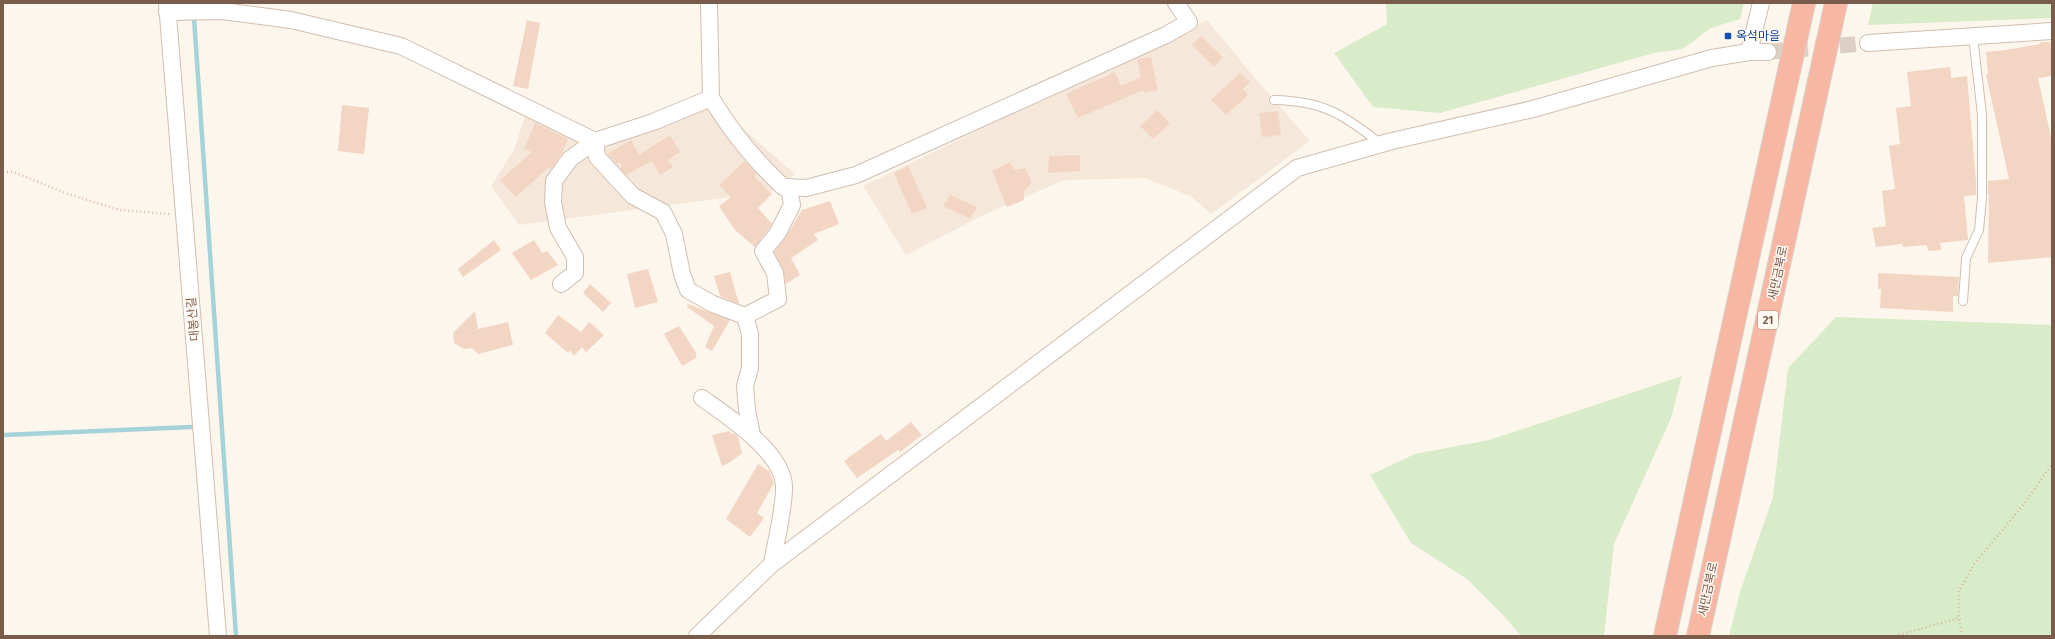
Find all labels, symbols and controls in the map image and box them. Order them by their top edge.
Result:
place label: 옥석마을 [1736,29,1780,43]
marker: 옥석마을 [1723,31,1733,41]
street label: 새만금북로 [1765,245,1791,301]
street label: 대봉산길 [184,296,202,342]
road number: 21 [1758,311,1778,329]
street label: 새만금북로 [1695,561,1721,617]

